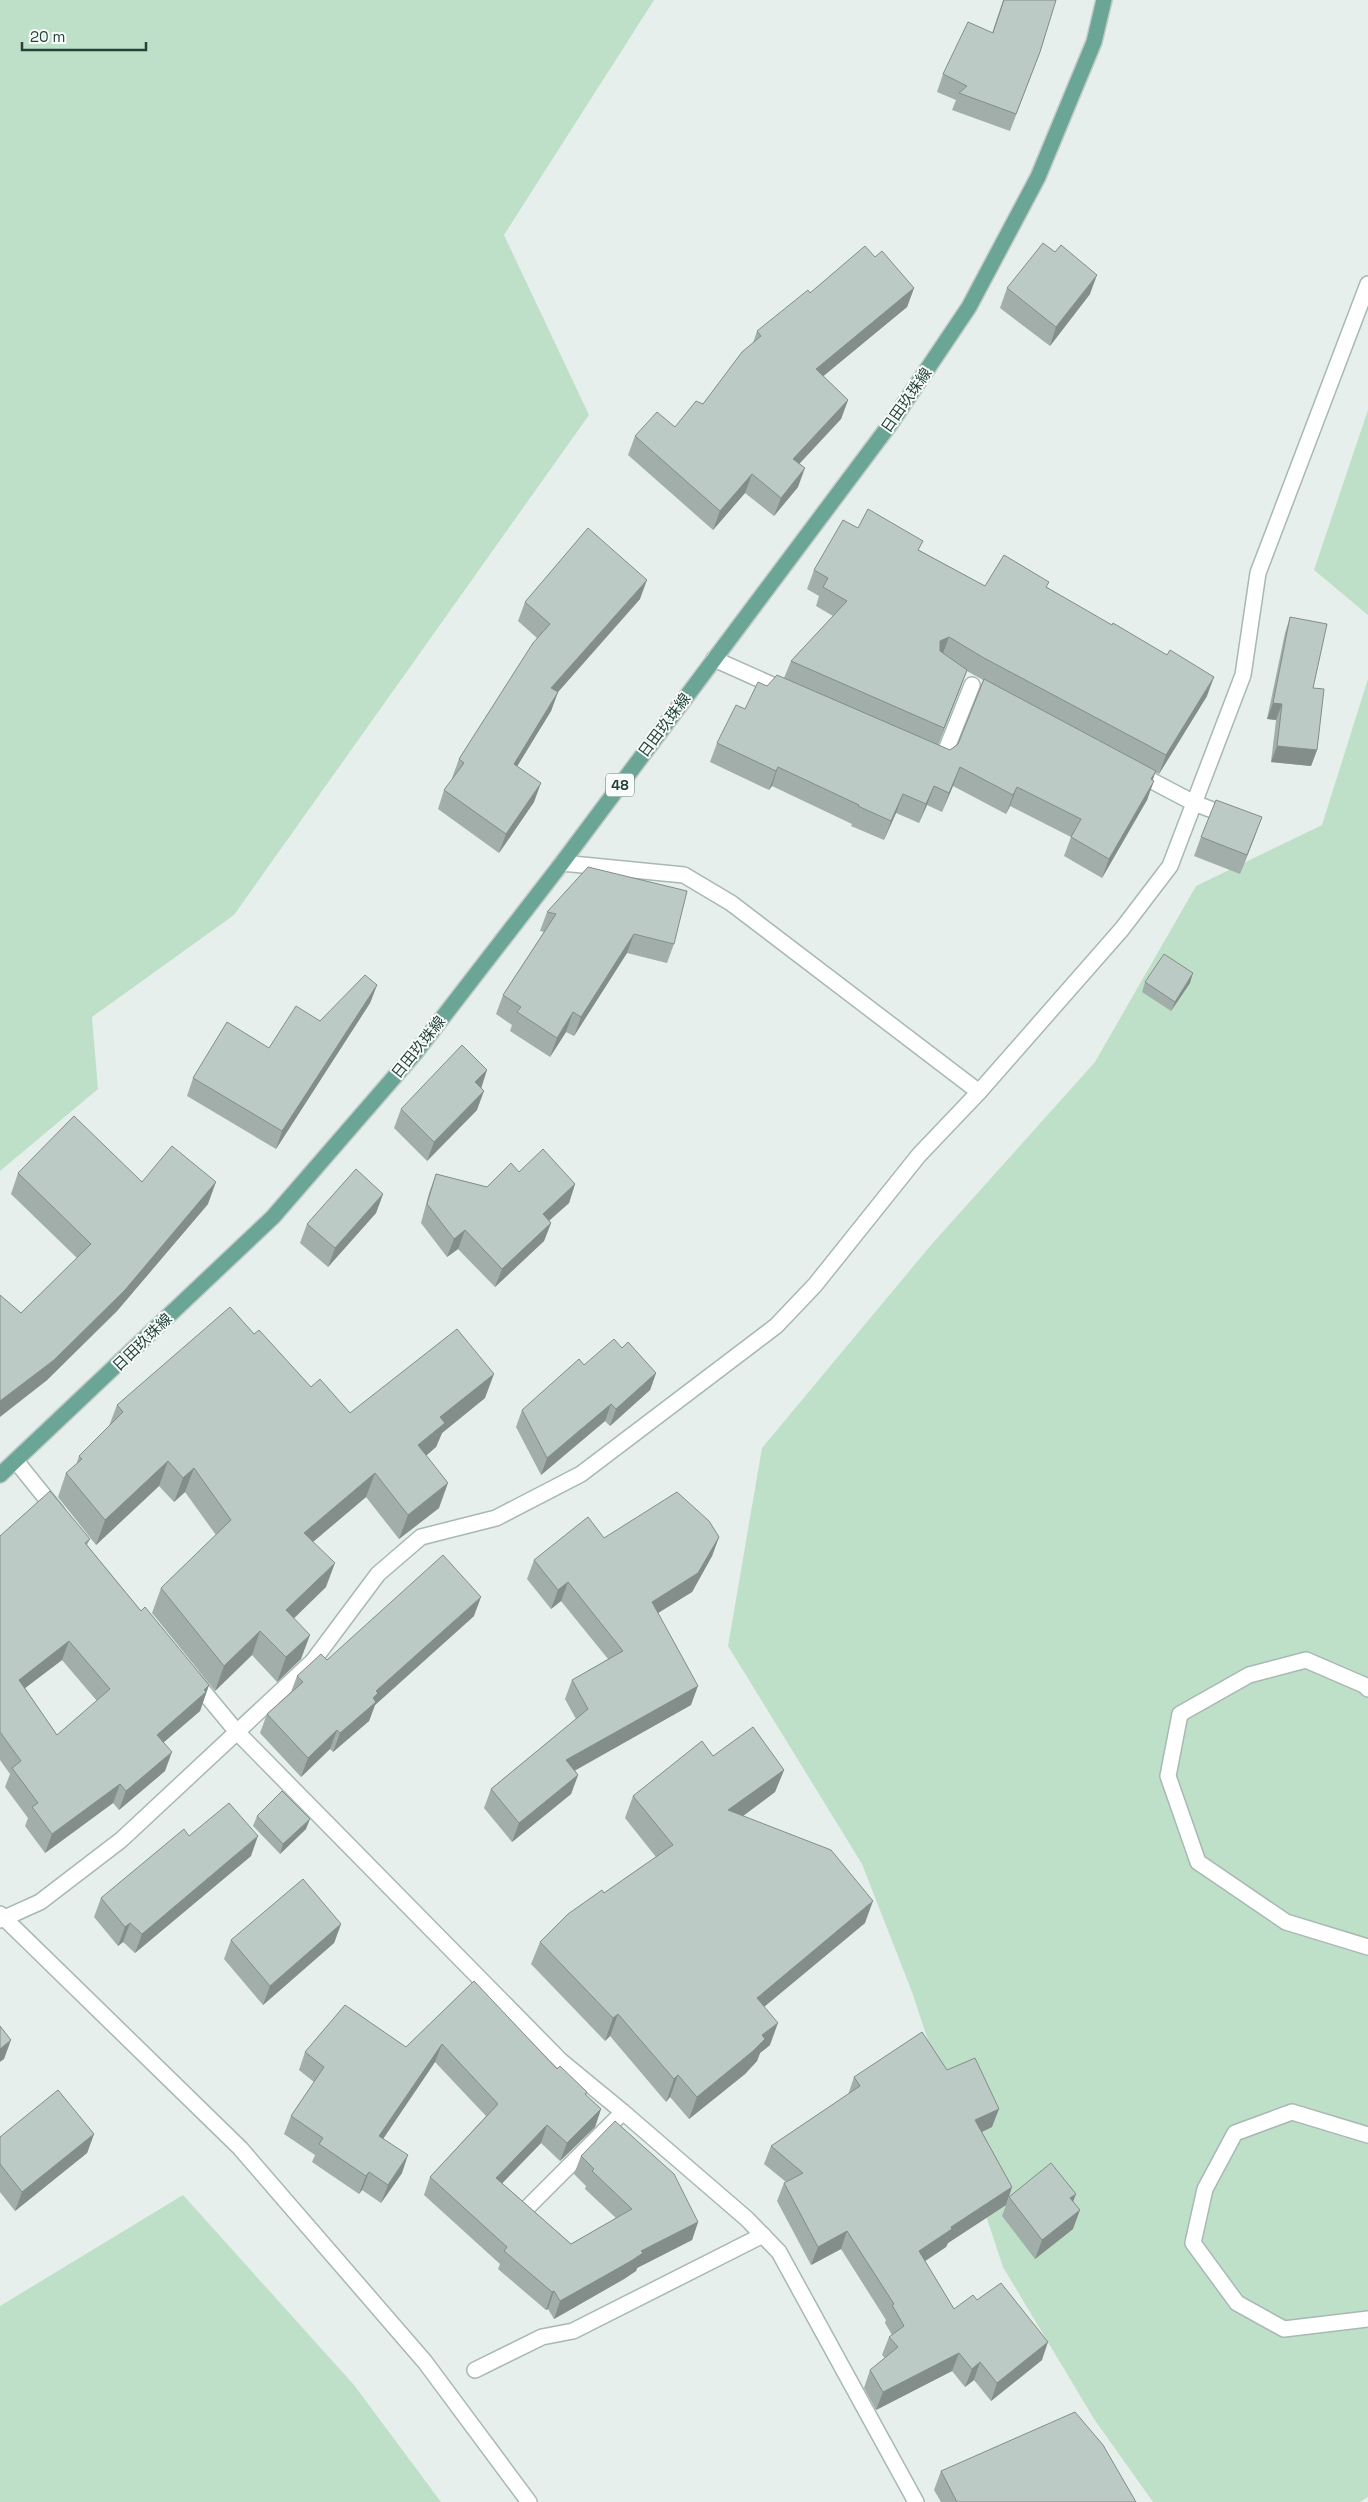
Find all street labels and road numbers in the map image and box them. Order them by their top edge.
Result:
street label: 日田玖珠線 [877,364,935,436]
street label: 日田玖珠線 [634,689,694,761]
road number: 48 [606,774,634,796]
street label: 日田玖珠線 [387,1012,449,1082]
street label: 日田玖珠線 [108,1309,176,1375]

